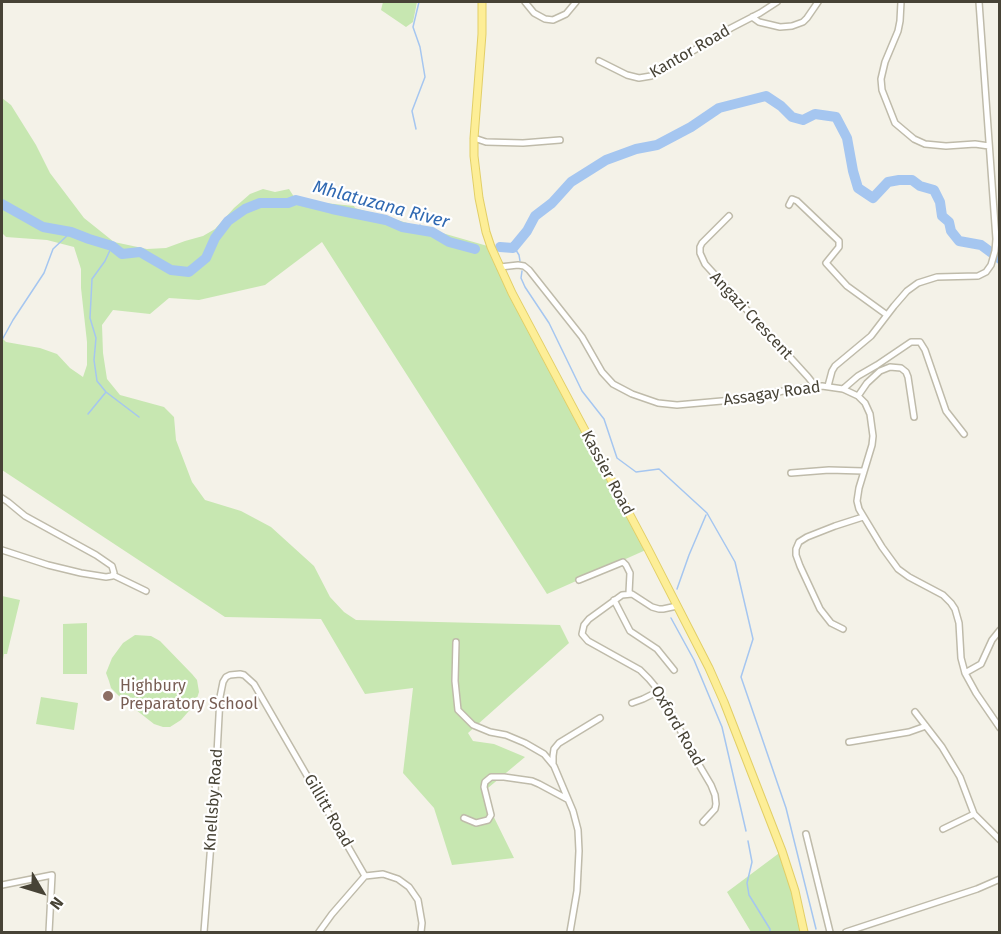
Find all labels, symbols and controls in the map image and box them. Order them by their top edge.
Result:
street label: Kantor Road [646,21,734,83]
water label: Mhlatuzana River [310,176,452,234]
street label: Angazi Crescent [706,268,796,364]
street label: Assagay Road [722,378,822,410]
street label: Kassier Road [577,427,637,519]
place label: Highbury Preparatory School [120,677,258,715]
street label: Oxford Road [646,682,708,770]
marker: Highbury Preparatory School [101,689,115,703]
street label: Knellsby Road [201,748,227,852]
street label: Gillitt Road [299,771,357,851]
north arrow [12,862,72,922]
text: N [46,893,67,913]

